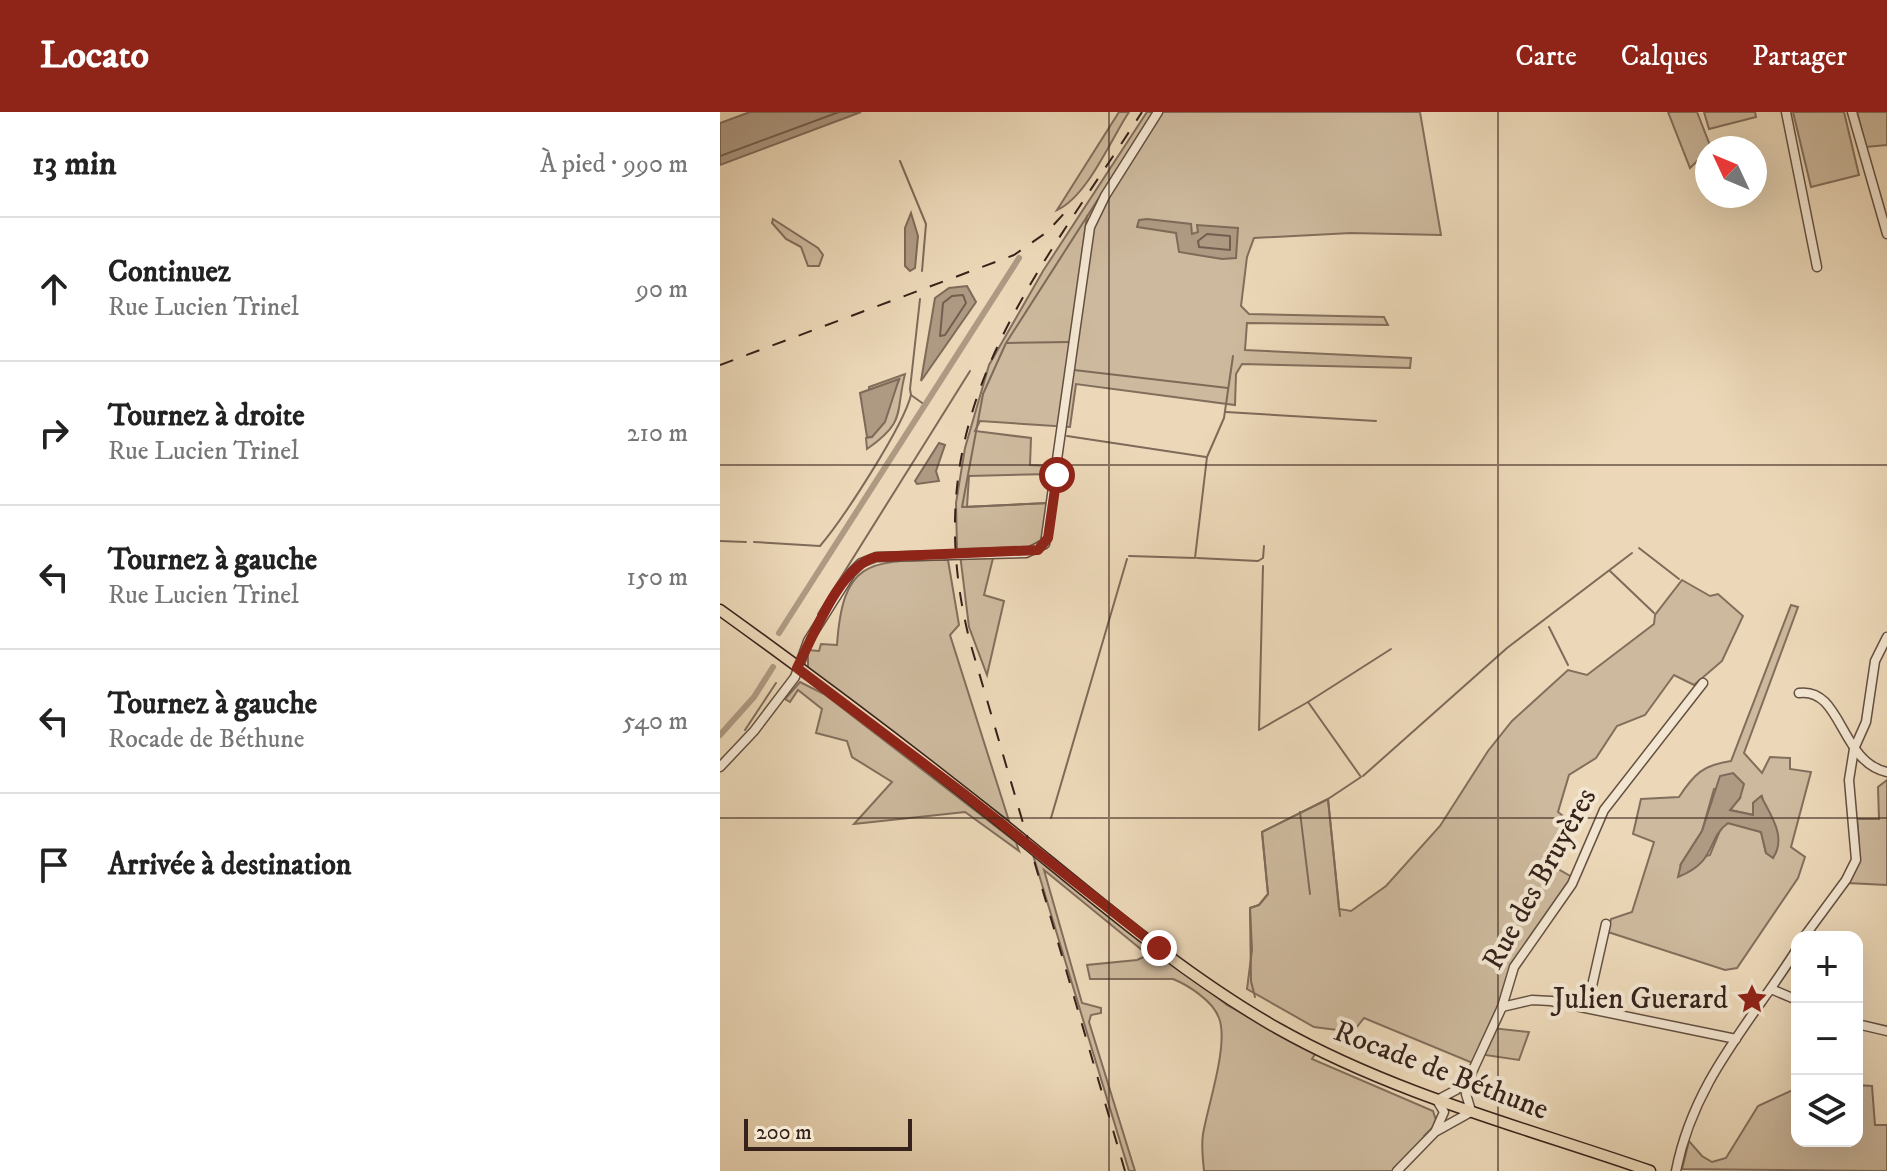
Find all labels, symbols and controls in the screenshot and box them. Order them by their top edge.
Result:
text: Locato [40,32,149,80]
text: Carte [1515,39,1577,74]
text: Calques [1621,39,1708,74]
text: Partager [1752,39,1847,74]
north arrow [1695,136,1767,208]
text: 13 min [32,143,117,185]
text: À pied · 990 m [540,148,688,181]
text: Continuez [108,254,231,291]
icon: ahead [32,267,76,311]
text: 90 m [636,273,688,306]
text: Rue Lucien Trinel [108,291,299,324]
text: Tournez à droite [108,398,305,435]
icon: right [32,411,76,455]
text: 210 m [627,417,688,450]
text: Rue Lucien Trinel [108,435,299,468]
route start [1039,457,1075,493]
text: Tournez à gauche [108,542,317,579]
icon: left [32,555,76,599]
text: 150 m [627,561,688,594]
text: Rue Lucien Trinel [108,579,299,612]
text: Tournez à gauche [108,686,317,723]
icon: left [32,699,76,743]
text: 540 m [622,705,688,738]
text: Rocade de Béthune [108,723,305,756]
street label: Rue des Bruyères [1475,782,1605,976]
icon: arrive [32,843,76,887]
text: Arrivée à destination [108,847,352,884]
route end [1141,930,1177,966]
map controls [1791,931,1863,1147]
button: + [1791,931,1863,1003]
place label: Julien Guerard [1550,981,1728,1018]
place icon: Julien Guerard [1735,982,1769,1016]
button: − [1791,1003,1863,1075]
street label: Rocade de Béthune [1329,1013,1553,1129]
button: layers [1791,1075,1863,1147]
scale bar [744,1115,912,1151]
text: 200 m [756,1119,812,1146]

